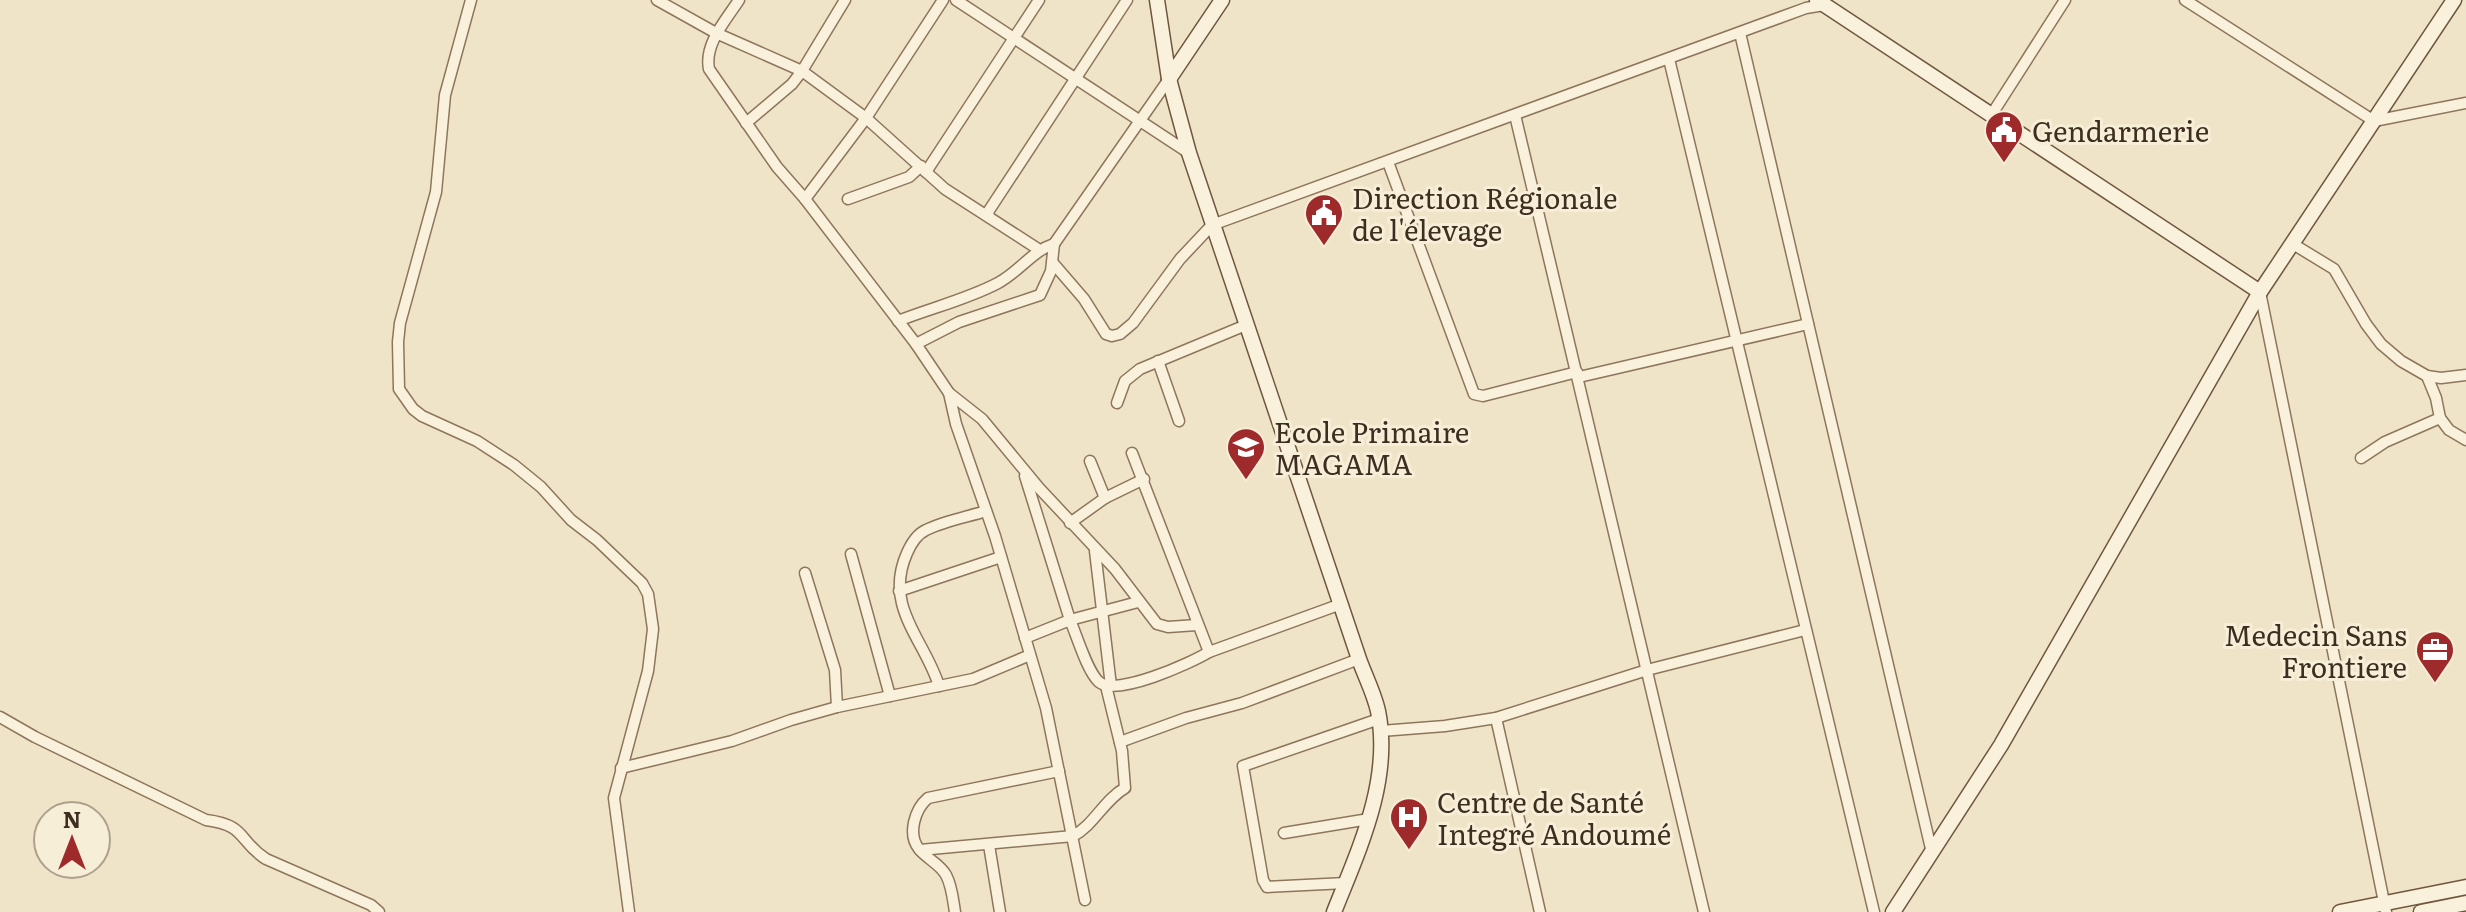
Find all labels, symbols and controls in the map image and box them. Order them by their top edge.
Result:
public building icon: Gendarmerie [1983,109,2025,164]
place label: Gendarmerie [2032,109,2209,151]
place label: Direction Régionale de l'élevage [1352,176,1617,250]
public building icon: Direction Régionale de l'élevage [1303,192,1345,247]
place label: Ecole Primaire MAGAMA [1274,410,1469,484]
school or university icon: Ecole Primaire MAGAMA [1225,426,1267,481]
place label: Medecin Sans Frontiere [2224,613,2407,687]
office icon: Medecin Sans Frontiere [2414,629,2456,684]
place label: Centre de Santé Integré Andoumé [1437,780,1671,854]
hospital icon: Centre de Santé Integré Andoumé [1388,796,1430,851]
north arrow [32,800,112,880]
text: N [63,802,81,835]

